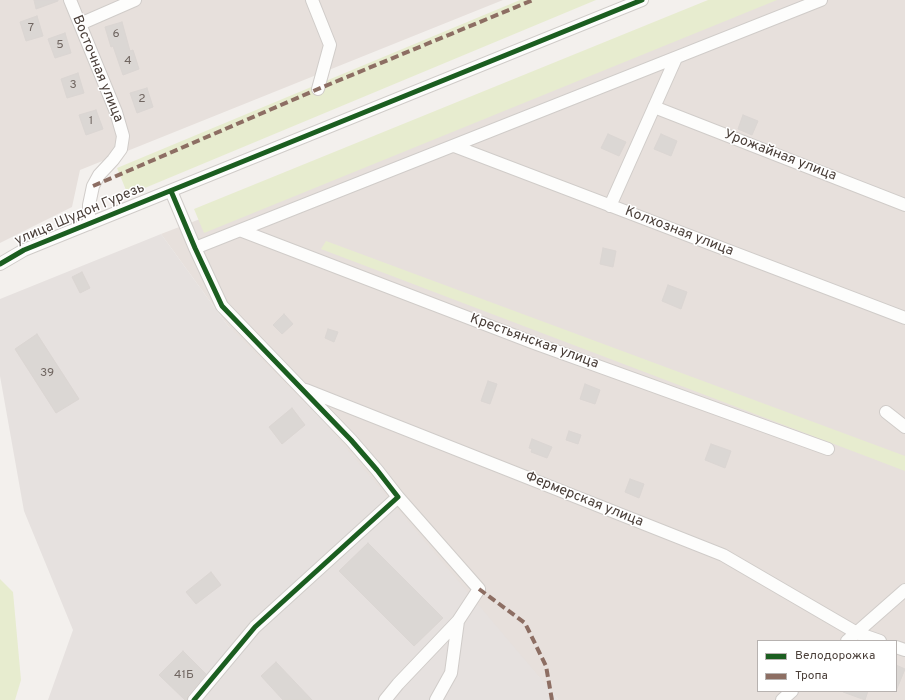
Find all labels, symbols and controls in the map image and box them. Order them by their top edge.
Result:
street label: Восточная улица [68,13,126,125]
house number: 7 [28,22,34,36]
house number: 6 [112,28,120,42]
house number: 5 [56,39,64,53]
house number: 4 [124,55,132,69]
house number: 3 [69,79,77,93]
house number: 2 [138,93,146,107]
house number: 1 [89,115,93,129]
street label: Урожайная улица [721,127,839,185]
street label: улица Шудон Гурезь [12,180,148,250]
street label: Колхозная улица [622,204,736,260]
street label: Крестьянская улица [467,311,601,373]
house number: 39 [40,367,54,381]
street label: Фермерская улица [523,469,645,531]
legend [757,640,897,692]
text: Велодорожка [795,648,875,664]
text: Тропа [795,668,828,684]
house number: 41Б [174,669,194,683]

